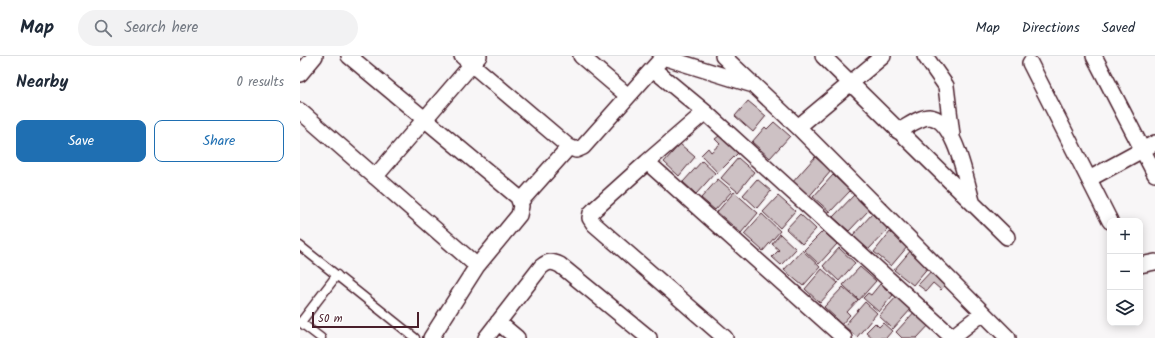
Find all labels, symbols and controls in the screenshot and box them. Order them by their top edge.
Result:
search box [78,10,358,46]
text: Map [20,13,54,43]
text: Search here [124,16,198,40]
icon: search [92,17,114,39]
text: Map [975,17,1000,39]
text: Directions [1022,17,1080,39]
text: Saved [1102,17,1135,39]
text: Nearby [16,69,68,96]
text: 0 results [237,72,284,93]
button: Save [16,120,146,162]
button: Share [154,120,284,162]
map controls [1107,218,1143,326]
button: + [1107,218,1143,254]
button: − [1107,254,1143,290]
button: layers [1107,290,1143,326]
scale bar [312,310,419,329]
text: 50 m [318,310,343,328]

